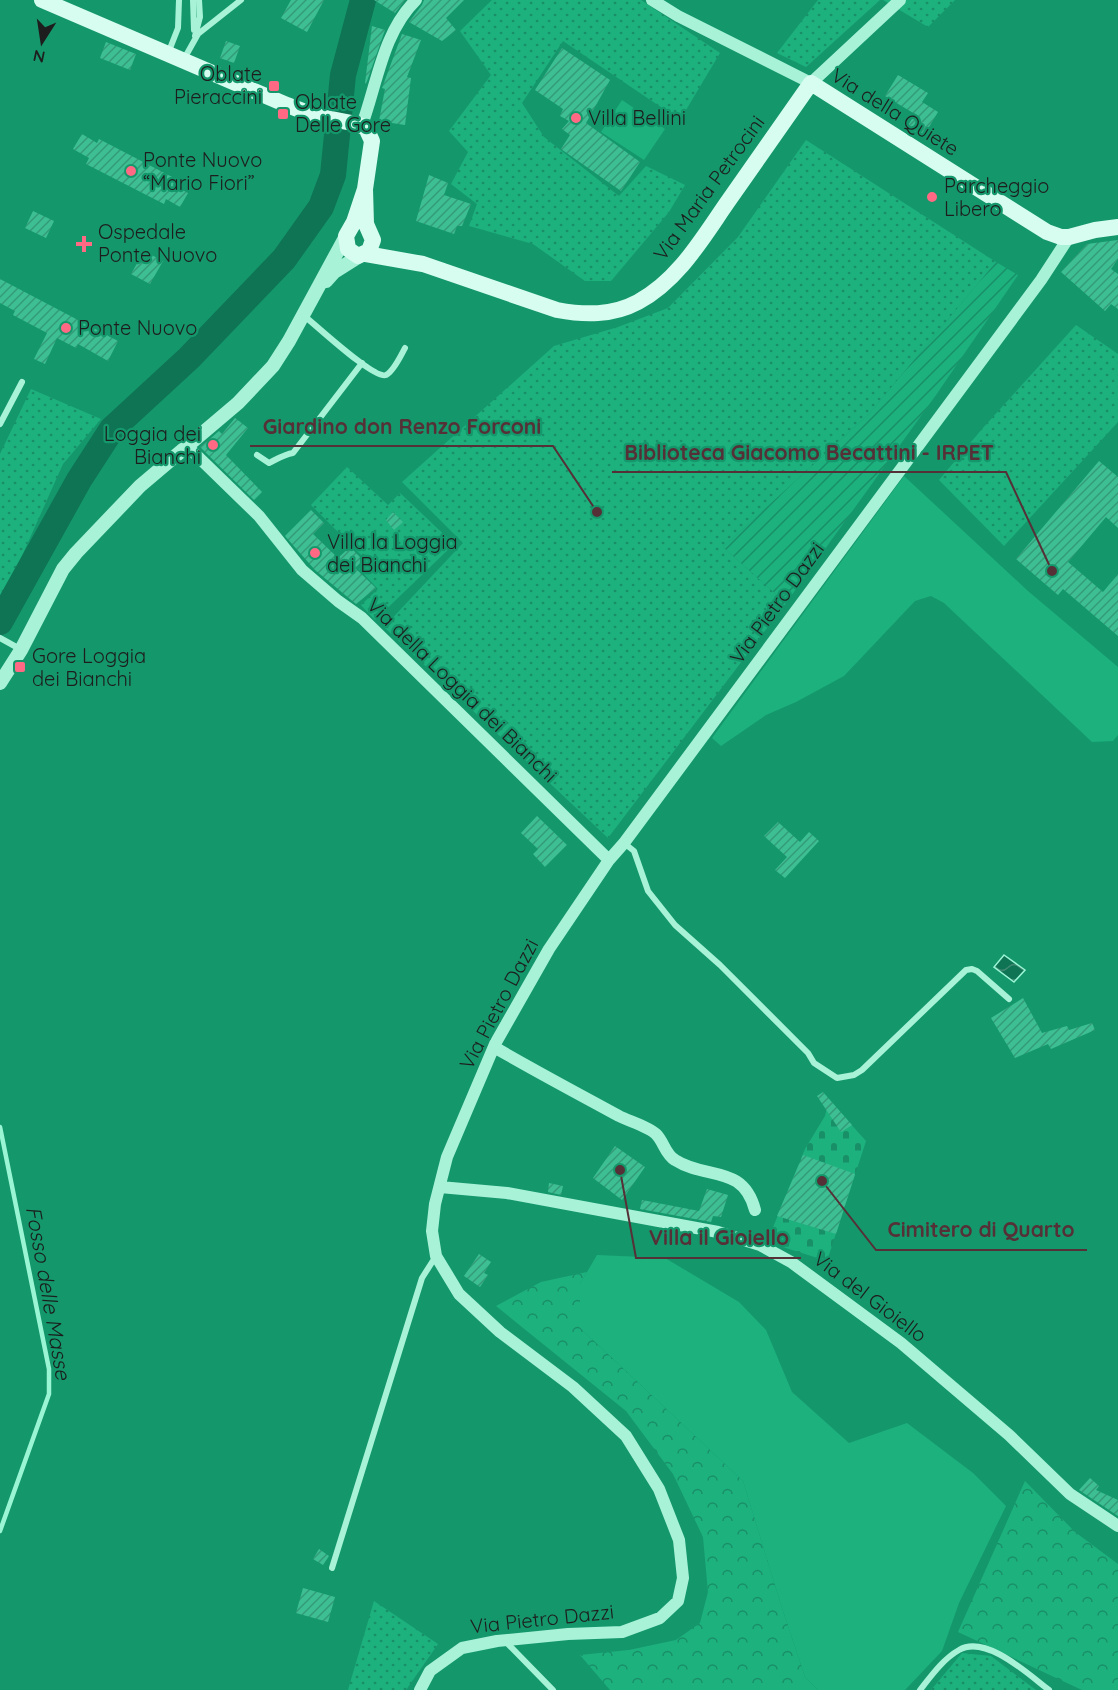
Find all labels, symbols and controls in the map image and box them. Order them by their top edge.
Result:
north arrow [12,12,72,72]
text: N [31,46,47,68]
place label: Oblate Pieraccini [174,61,262,109]
street label: Via della Quiete [827,62,964,161]
marker: Oblate Pieraccini [267,79,281,93]
place label: Oblate Delle Gore [295,89,391,137]
place label: Villa Bellini [588,105,686,130]
marker: Oblate Delle Gore [276,107,290,121]
street label: Via Maria Petrocini [648,110,770,265]
marker: Villa Bellini [569,111,583,125]
place label: Ponte Nuovo “Mario Fiori” [143,147,262,195]
marker: Ponte Nuovo “Mario Fiori” [124,164,138,178]
place label: Parcheggio Libero [944,173,1049,221]
marker: Parcheggio Libero [925,190,939,204]
place label: Ospedale Ponte Nuovo [98,219,217,267]
marker: Ospedale Ponte Nuovo [75,235,93,253]
place label: Ponte Nuovo [78,315,197,340]
marker: Ponte Nuovo [59,321,73,335]
callout: Giardino don Renzo Forconi [250,407,553,446]
text: Giardino don Renzo Forconi [263,413,541,439]
place label: Loggia dei Bianchi [104,421,201,469]
callout: Biblioteca Giacomo Becattini - IRPET [612,433,1006,472]
marker: Loggia dei Bianchi [206,438,220,452]
text: Biblioteca Giacomo Becattini - IRPET [624,439,994,465]
place label: Villa la Loggia dei Bianchi [327,529,458,577]
street label: Via Pietro Dazzi [724,537,829,668]
marker: Villa la Loggia dei Bianchi [308,546,322,560]
street label: Via della Loggia dei Bianchi [362,592,563,787]
place label: Gore Loggia dei Bianchi [32,643,146,691]
marker: Gore Loggia dei Bianchi [13,660,27,674]
street label: Via Pietro Dazzi [454,934,543,1073]
water label: Fosso delle Masse [21,1204,77,1383]
callout: Cimitero di Quarto [876,1211,1087,1250]
text: Cimitero di Quarto [887,1216,1075,1242]
callout: Villa il Gioiello [636,1219,801,1258]
text: Villa il Gioiello [649,1224,789,1250]
street label: Via del Gioiello [809,1246,932,1347]
street label: Via Pietro Dazzi [469,1599,615,1638]

